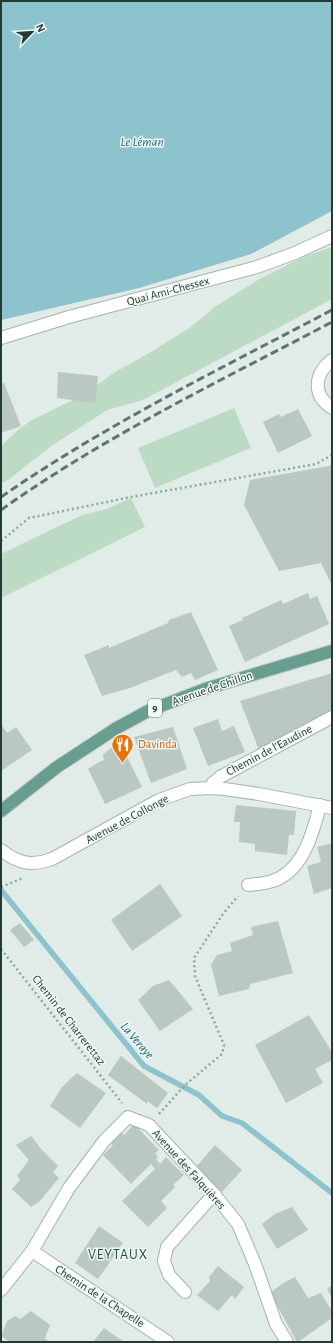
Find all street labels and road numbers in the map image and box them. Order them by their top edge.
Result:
street label: Quai Ami-Chessex [125,274,211,309]
street label: Avenue de Chillon [170,669,254,707]
road number: 9 [148,699,162,717]
street label: Chemin de l'Eaudine [224,722,314,778]
street label: Avenue de Collonge [84,792,170,846]
street label: Chemin de Charrerettaz [30,973,108,1068]
street label: Avenue des Falquières [150,1127,228,1211]
street label: Chemin de la Chapelle [53,1263,147,1329]

